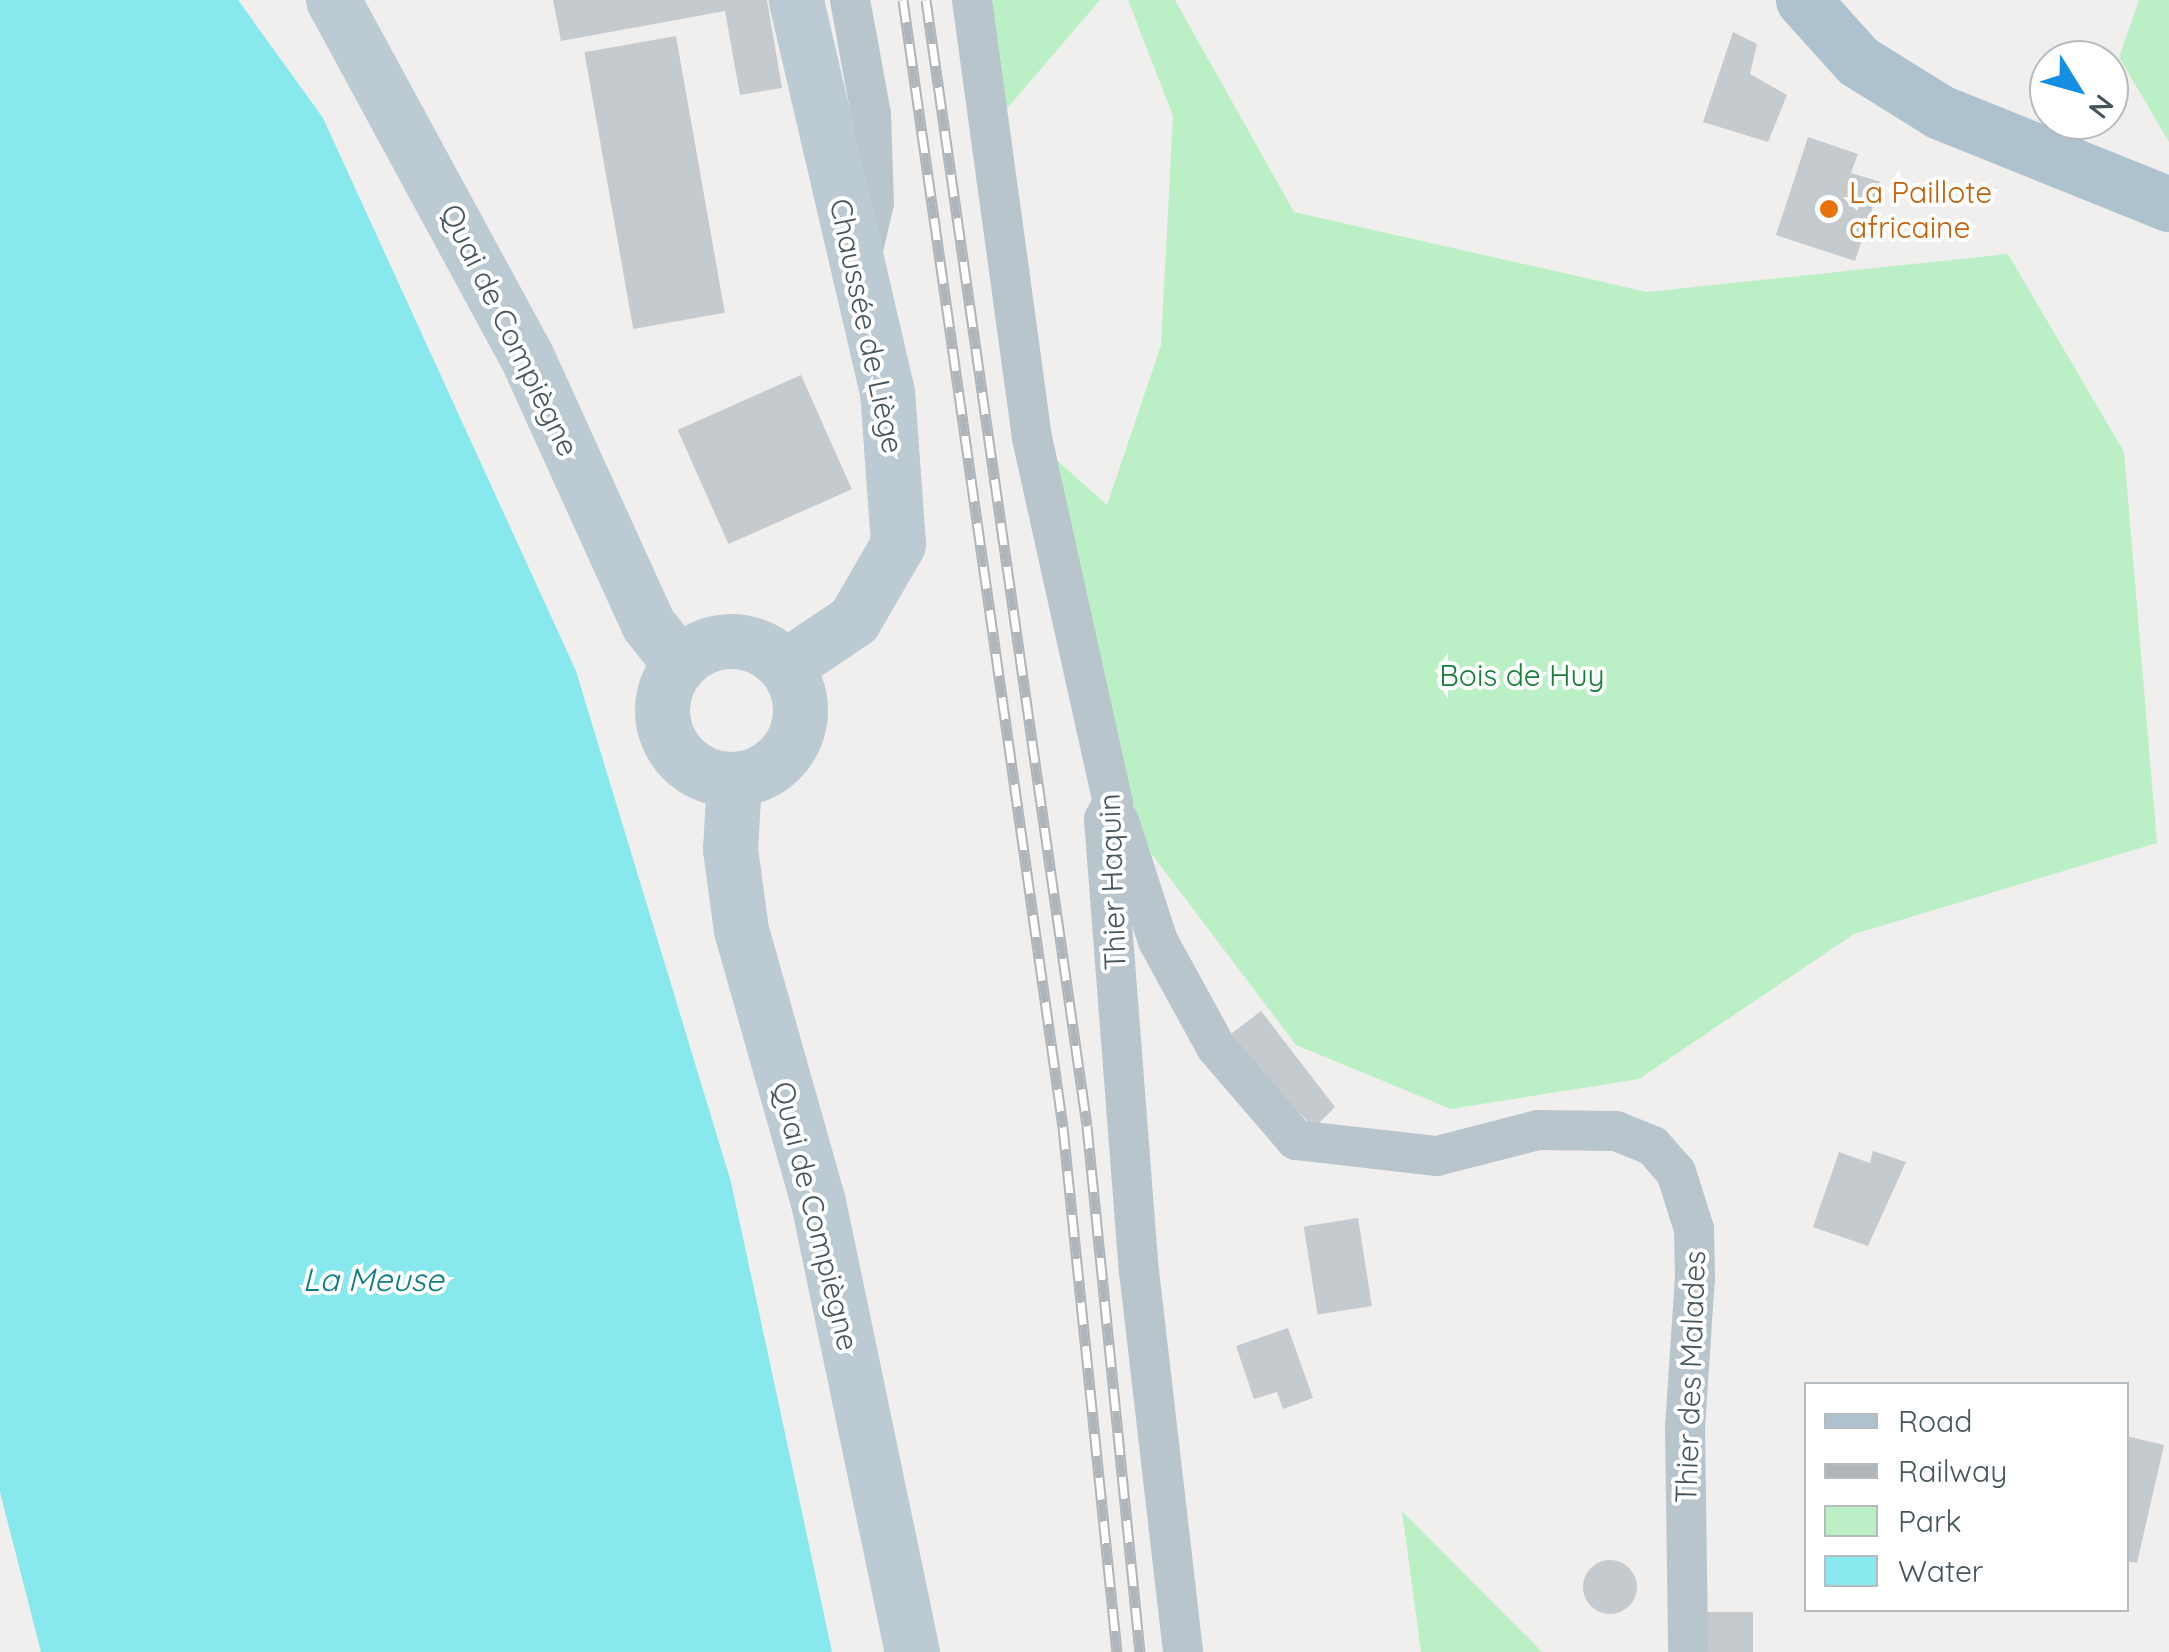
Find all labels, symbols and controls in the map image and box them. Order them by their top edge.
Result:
north arrow [2029,40,2129,140]
text: N [2082,88,2122,126]
place label: La Paillote africaine [1849,174,1992,244]
street label: Chaussée de Liège [822,195,912,457]
street label: Quai de Compiègne [433,198,587,462]
marker: La Paillote africaine [1818,198,1840,220]
park label: Bois de Huy [1439,657,1605,693]
street label: Thier Haquin [1091,793,1133,971]
street label: Quai de Compiègne [765,1078,867,1354]
street label: Thier des Malades [1668,1250,1712,1504]
water label: La Meuse [303,1260,443,1298]
legend [1804,1382,2129,1612]
text: Road [1898,1402,1972,1440]
text: Railway [1898,1452,2007,1490]
text: Park [1898,1502,1962,1540]
text: Water [1898,1552,1983,1590]

